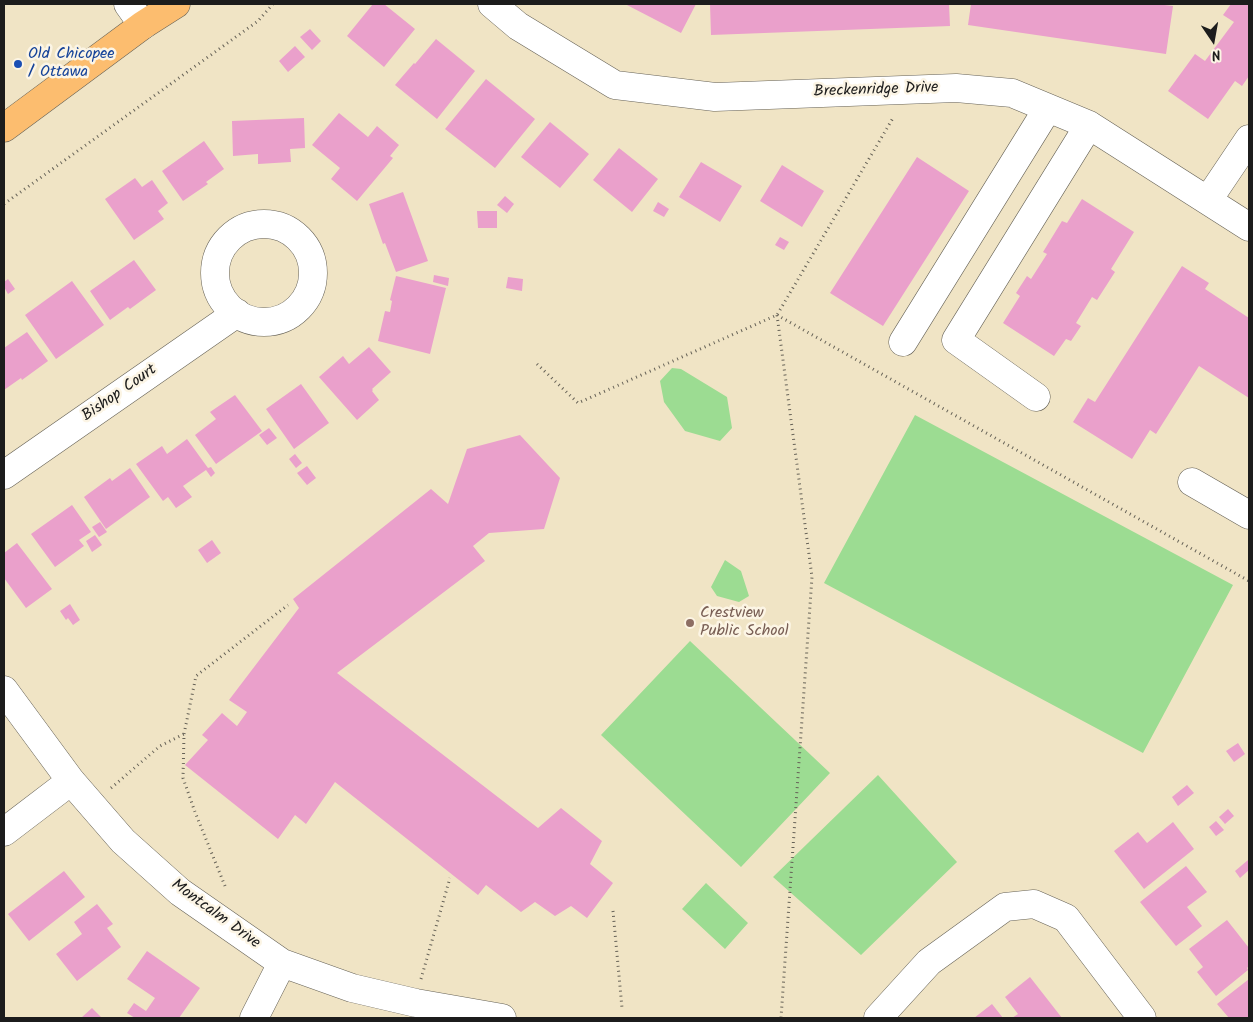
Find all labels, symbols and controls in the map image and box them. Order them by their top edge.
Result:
north arrow [1188,15,1238,65]
text: N [1210,43,1223,66]
place label: Old Chicopee / Ottawa [28,45,115,83]
marker: Old Chicopee / Ottawa [12,58,24,70]
street label: Breckenridge Drive [813,79,939,103]
street label: Bishop Court [79,361,161,427]
place label: Crestview Public School [700,604,789,642]
marker: Crestview Public School [684,617,696,629]
street label: Montcalm Drive [167,876,263,954]

